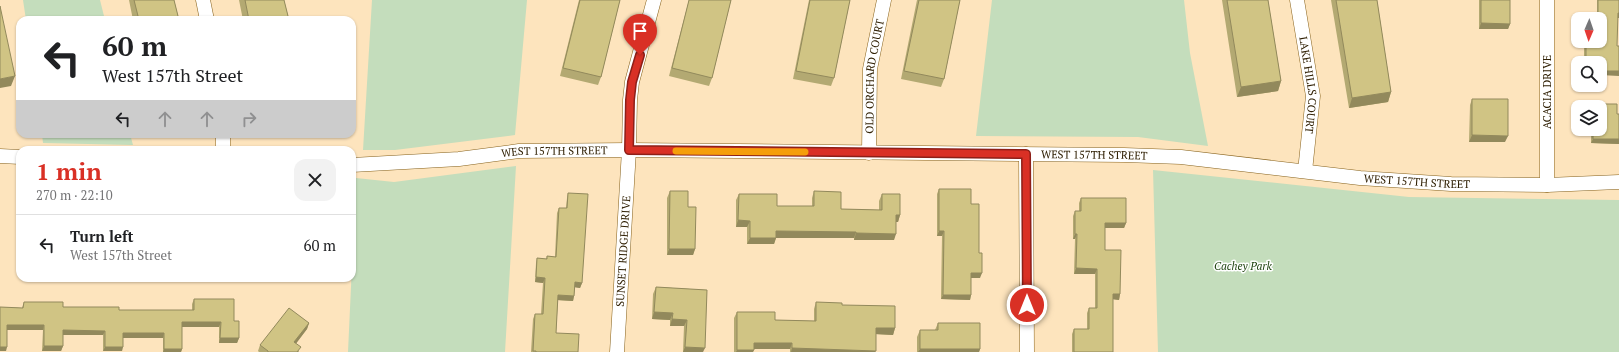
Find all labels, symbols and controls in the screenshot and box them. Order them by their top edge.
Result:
north arrow [1571,12,1607,48]
map controls [1571,12,1607,136]
pin [623,14,657,55]
street label: OLD ORCHARD COURT [862,18,887,134]
icon: arrive [629,20,651,42]
text: 60 m [102,27,167,64]
icon: left [36,32,88,84]
street label: LAKE HILLS COURT [1296,35,1320,134]
street label: ACACIA DRIVE [1540,55,1554,129]
button: search [1571,56,1607,92]
text: West 157th Street [102,63,243,87]
button: layers [1571,100,1607,136]
icon: left [112,108,134,130]
icon: ahead [154,108,176,130]
icon: ahead [196,108,218,130]
icon: right [238,108,260,130]
street label: WEST 157TH STREET [500,143,608,160]
street label: WEST 157TH STREET [1041,147,1148,163]
text: 1 min [36,155,102,187]
button: close [294,159,336,201]
street label: WEST 157TH STREET [1363,171,1470,191]
text: 270 m · 22:10 [36,186,113,204]
street label: SUNSET RIDGE DRIVE [613,195,633,307]
text: Turn left [70,226,134,246]
icon: left [36,234,58,256]
text: 60 m [303,235,336,255]
text: West 157th Street [70,246,172,264]
park label: Cachey Park [1214,259,1273,273]
position arrow [1006,284,1048,326]

